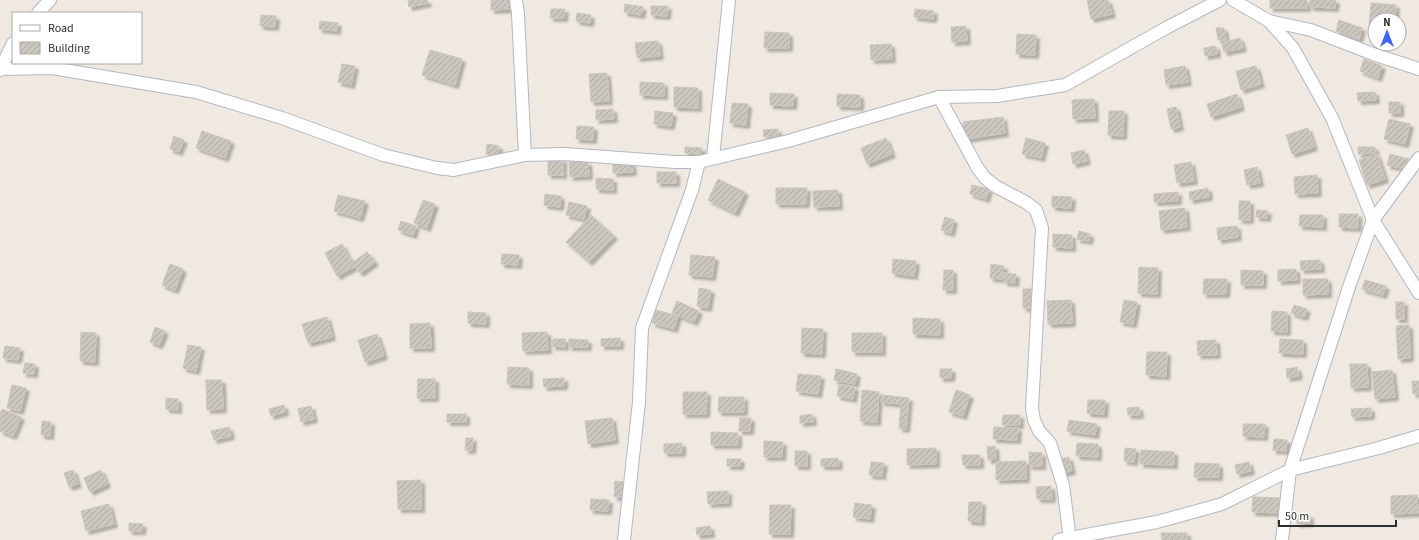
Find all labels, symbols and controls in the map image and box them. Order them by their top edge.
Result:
legend [12,12,142,64]
north arrow [1367,12,1407,52]
text: N [1383,15,1391,30]
text: Road [48,20,74,37]
text: Building [48,40,90,57]
scale bar [1279,502,1396,528]
text: 50 m [1285,508,1309,525]

